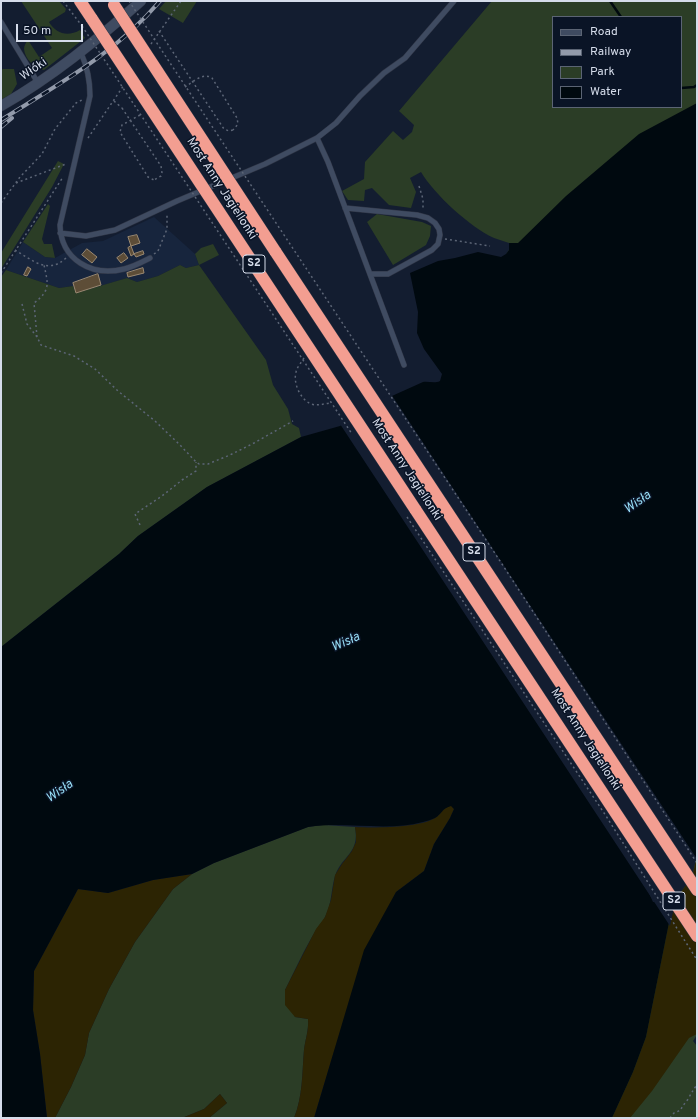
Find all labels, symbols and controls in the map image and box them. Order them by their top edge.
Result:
scale bar [18,16,85,42]
legend [552,16,682,108]
text: 50 m [23,23,51,39]
text: Road [590,24,618,40]
text: Railway [590,44,631,60]
street label: Włóki [18,56,50,84]
text: Park [590,64,615,80]
text: Water [590,84,622,100]
street label: Most Anny Jagiellonki [183,135,259,243]
road number: S2 [243,255,265,273]
street label: Most Anny Jagiellonki [368,416,444,524]
water label: Wisła [621,488,655,518]
road number: S2 [463,543,485,561]
water label: Wisła [329,630,363,656]
street label: Most Anny Jagiellonki [547,686,623,794]
water label: Wisła [43,777,77,807]
road number: S2 [663,892,685,910]

